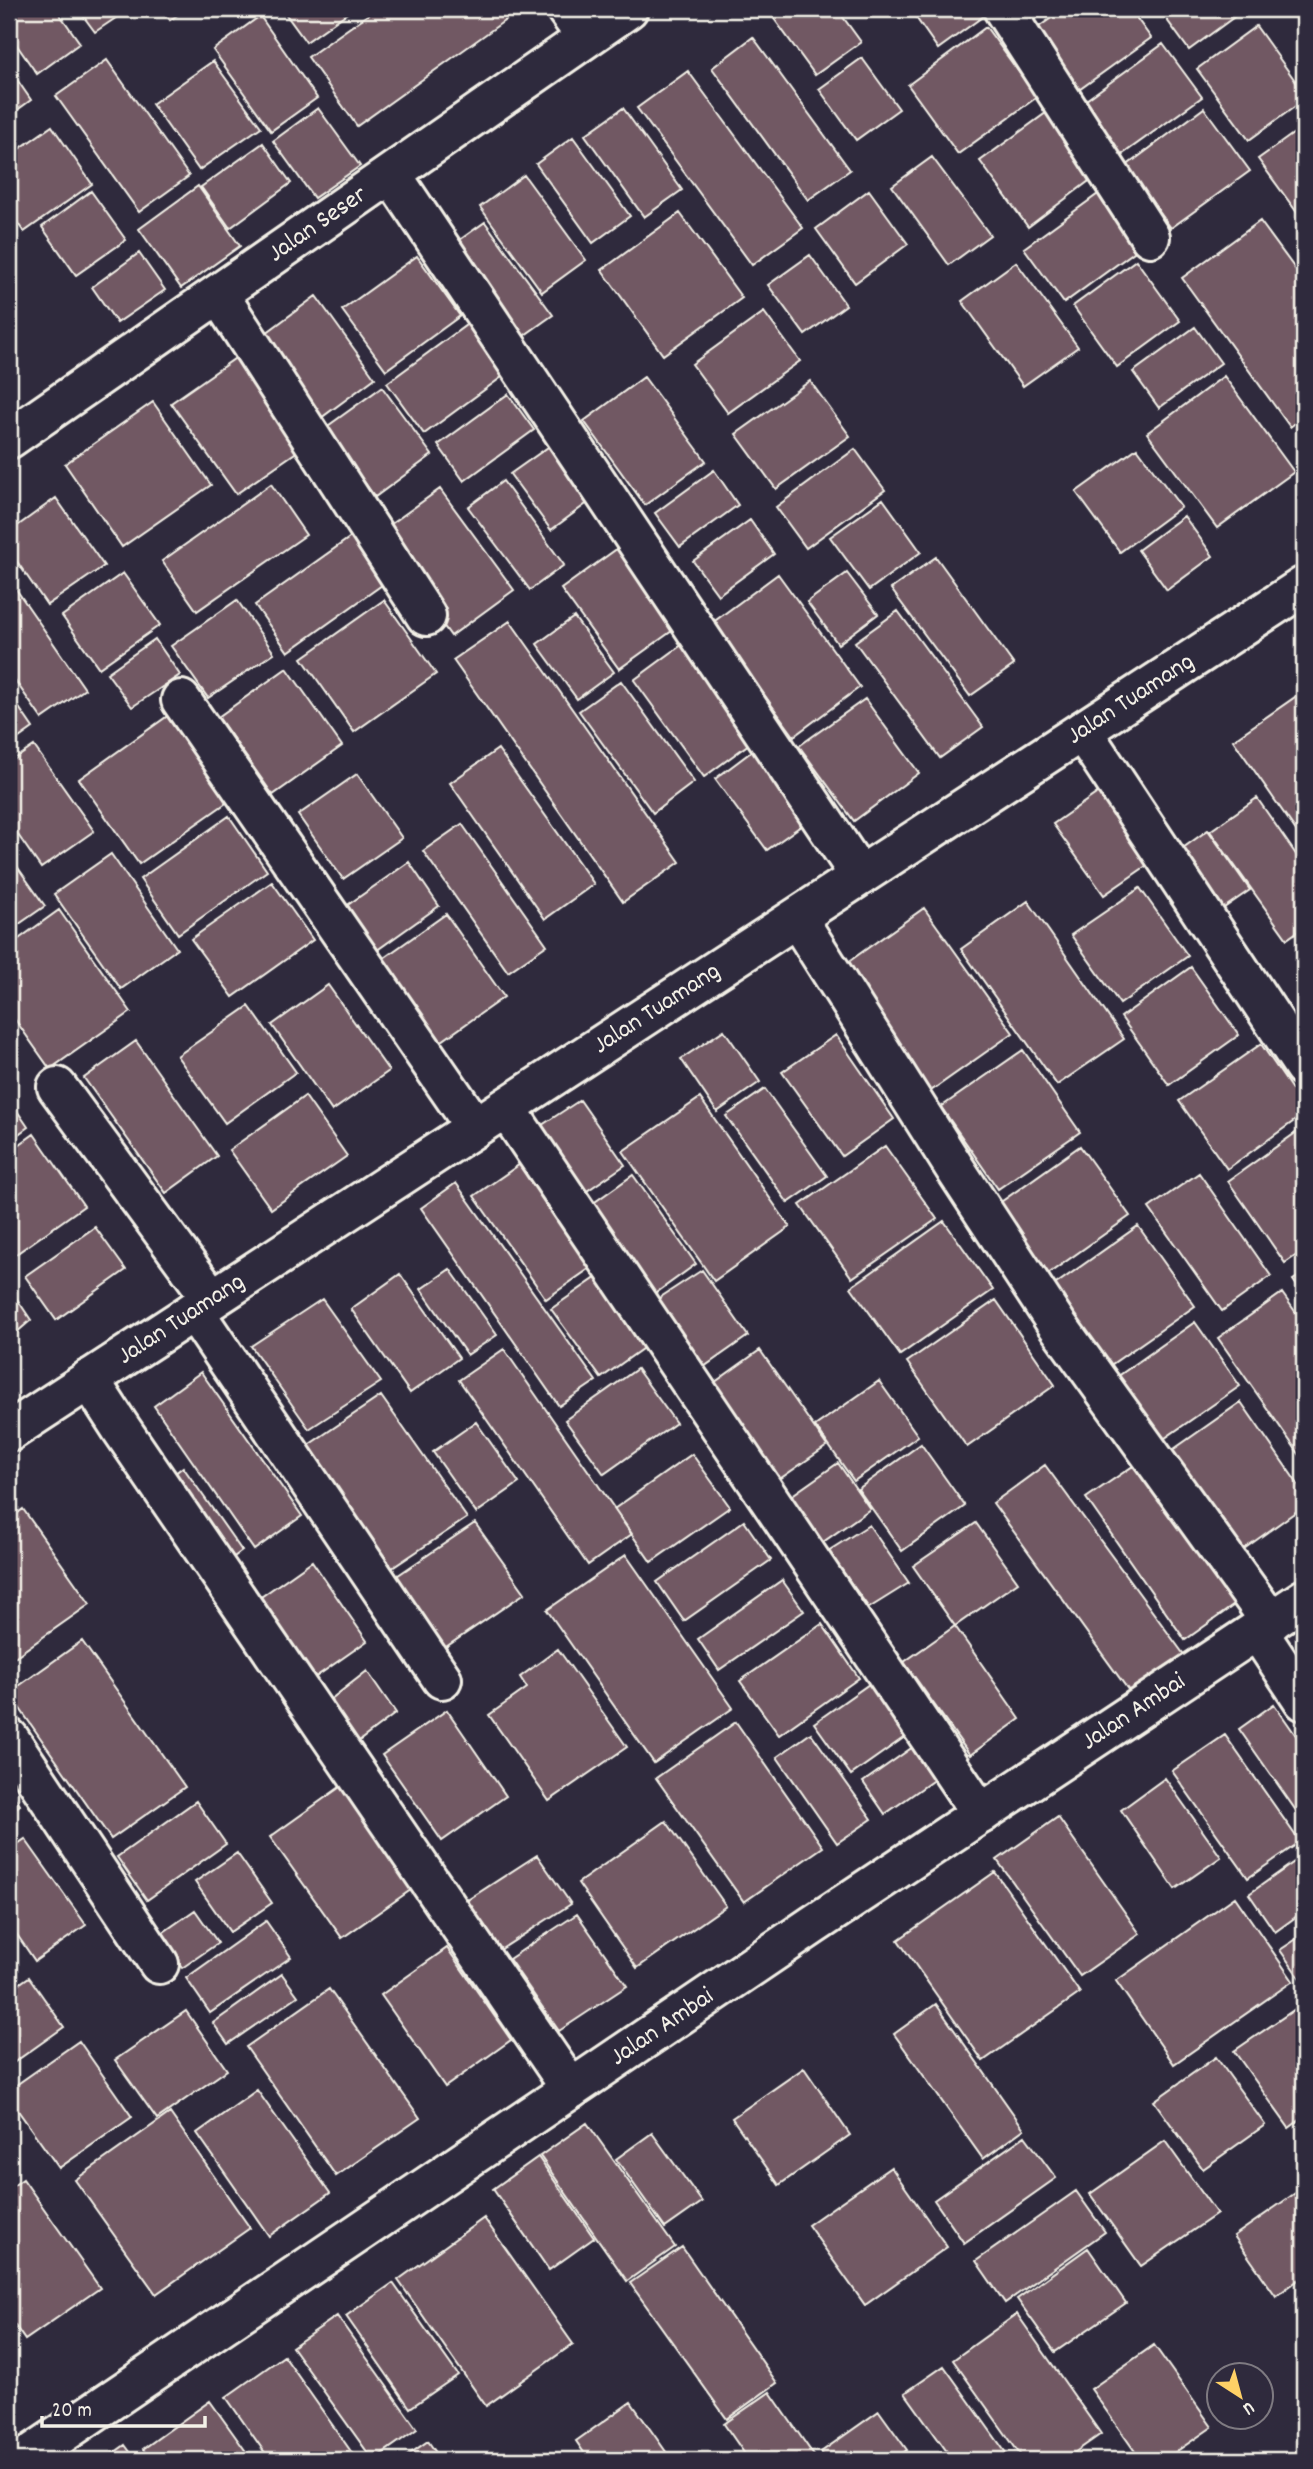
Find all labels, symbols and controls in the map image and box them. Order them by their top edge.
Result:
street label: Jalan Seser [261,177,375,272]
street label: Jalan Tuamang [1060,644,1202,754]
street label: Jalan Tuamang [586,953,728,1064]
street label: Jalan Tuamang [110,1264,252,1375]
street label: Jalan Ambai [1074,1664,1193,1760]
street label: Jalan Ambai [603,1978,722,2076]
north arrow [1204,2360,1274,2430]
scale bar [42,2385,205,2429]
text: U [1236,2393,1260,2421]
text: 20 m [52,2397,92,2427]

